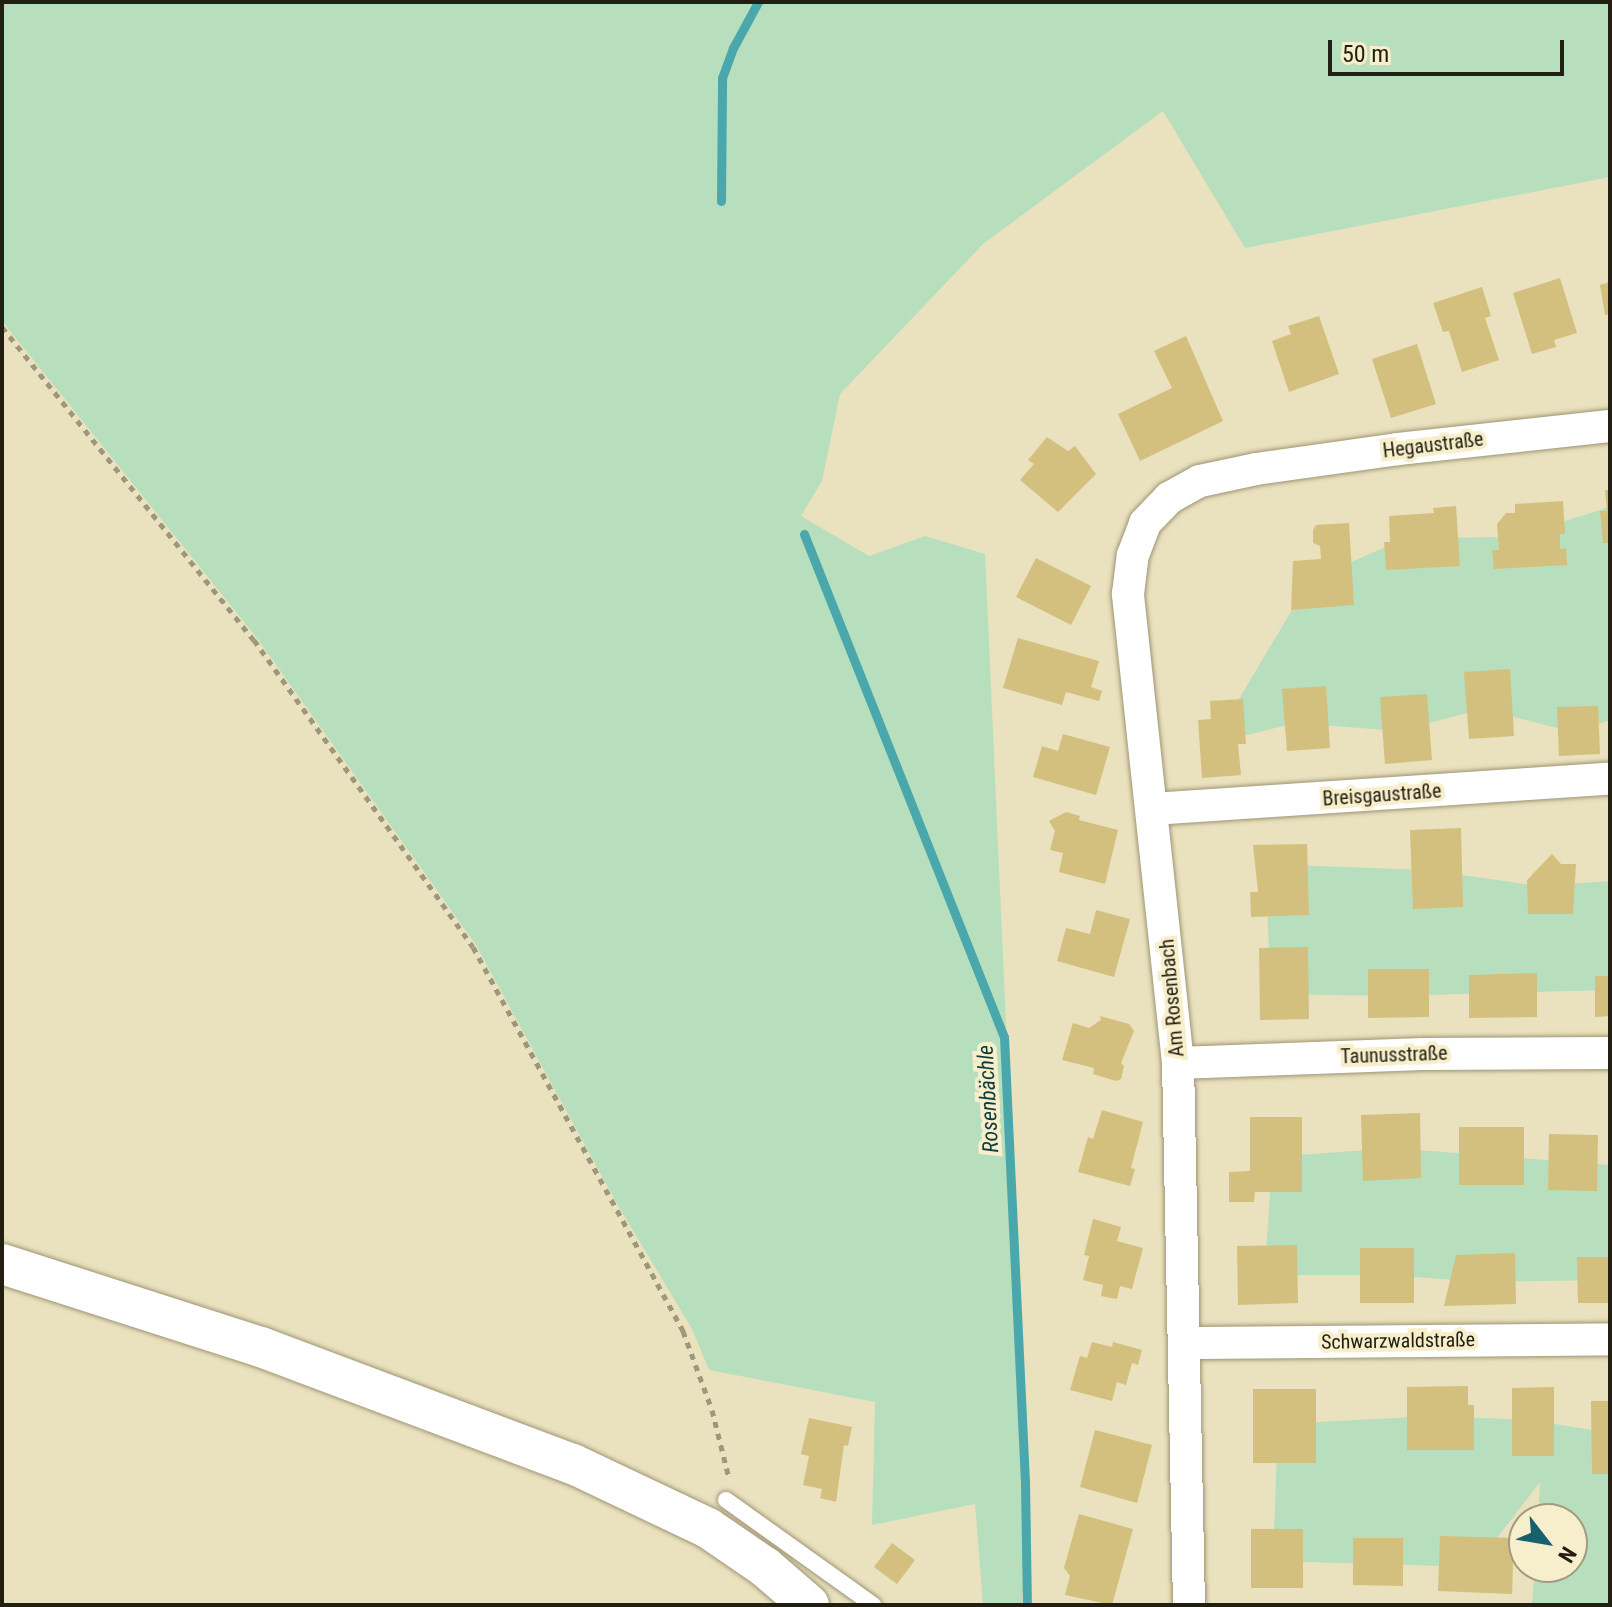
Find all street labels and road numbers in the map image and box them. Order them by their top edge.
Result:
street label: Hegaustraße [1381,427,1485,463]
street label: Breisgaustraße [1322,779,1442,811]
street label: Am Rosenbach [1155,938,1189,1058]
street label: Taunusstraße [1340,1041,1448,1069]
street label: Schwarzwaldstraße [1321,1328,1475,1354]

